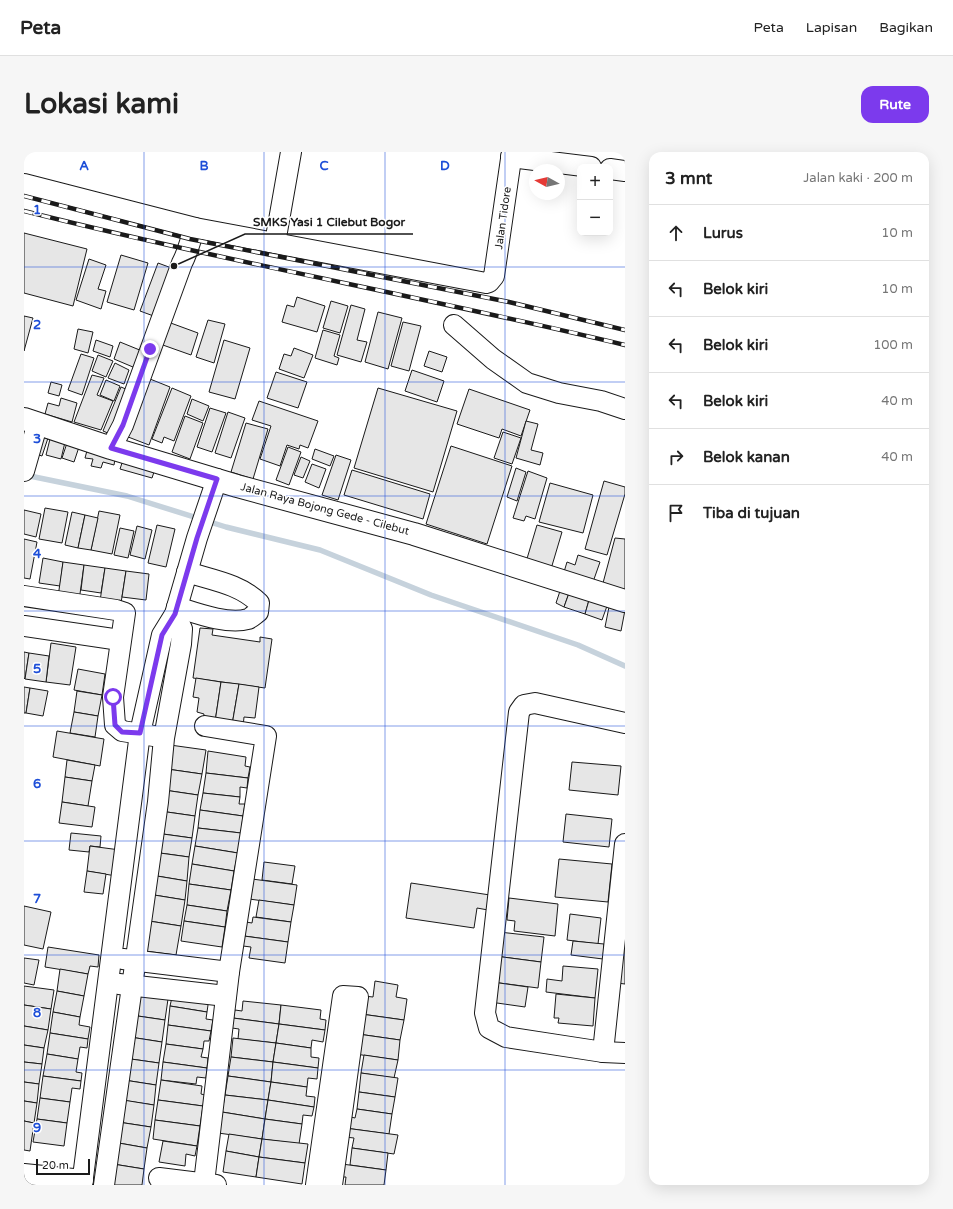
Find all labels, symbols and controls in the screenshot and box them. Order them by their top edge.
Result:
text: Peta [20,17,61,39]
text: Peta [753,19,784,36]
text: Lapisan [806,19,857,36]
text: Bagikan [879,19,933,36]
button: Rute [861,86,929,123]
text: Lokasi kami [24,87,179,121]
text: A [79,158,89,174]
text: B [199,158,209,174]
text: C [319,158,329,174]
text: D [440,158,450,174]
north arrow [529,164,565,200]
map controls [577,164,613,236]
button: + [577,164,613,200]
text: 3 mnt [665,168,712,189]
text: Jalan kaki · 200 m [803,170,913,186]
street label: Jalan Tidore [492,186,514,250]
button: − [577,200,613,236]
text: 1 [33,202,41,218]
callout: SMKS Yasi 1 Cilebut Bogor [245,210,413,234]
text: SMKS Yasi 1 Cilebut Bogor [253,215,406,230]
icon: ahead [665,222,687,244]
text: Lurus [703,224,743,242]
text: 10 m [881,225,913,241]
icon: left [665,278,687,300]
text: Belok kiri [703,280,768,298]
text: 10 m [881,281,913,297]
text: 2 [33,317,41,333]
icon: left [665,334,687,356]
text: Belok kiri [703,336,768,354]
text: 100 m [873,337,913,353]
route end [141,340,159,358]
icon: left [665,390,687,412]
text: Belok kiri [703,392,768,410]
text: 40 m [881,393,913,409]
text: 3 [33,431,41,447]
icon: right [665,446,687,468]
text: Belok kanan [703,448,790,466]
text: 40 m [881,449,913,465]
street label: Jalan Raya Bojong Gede - Cilebut [239,480,411,538]
icon: arrive [665,502,687,524]
text: Tiba di tujuan [703,504,800,522]
text: 4 [33,546,42,562]
text: 5 [33,661,41,677]
route start [104,688,122,706]
text: 6 [33,776,41,792]
text: 7 [33,891,41,907]
text: 8 [33,1005,41,1021]
text: 9 [33,1120,41,1136]
scale bar [36,1157,90,1176]
text: 20 m [42,1159,69,1172]

